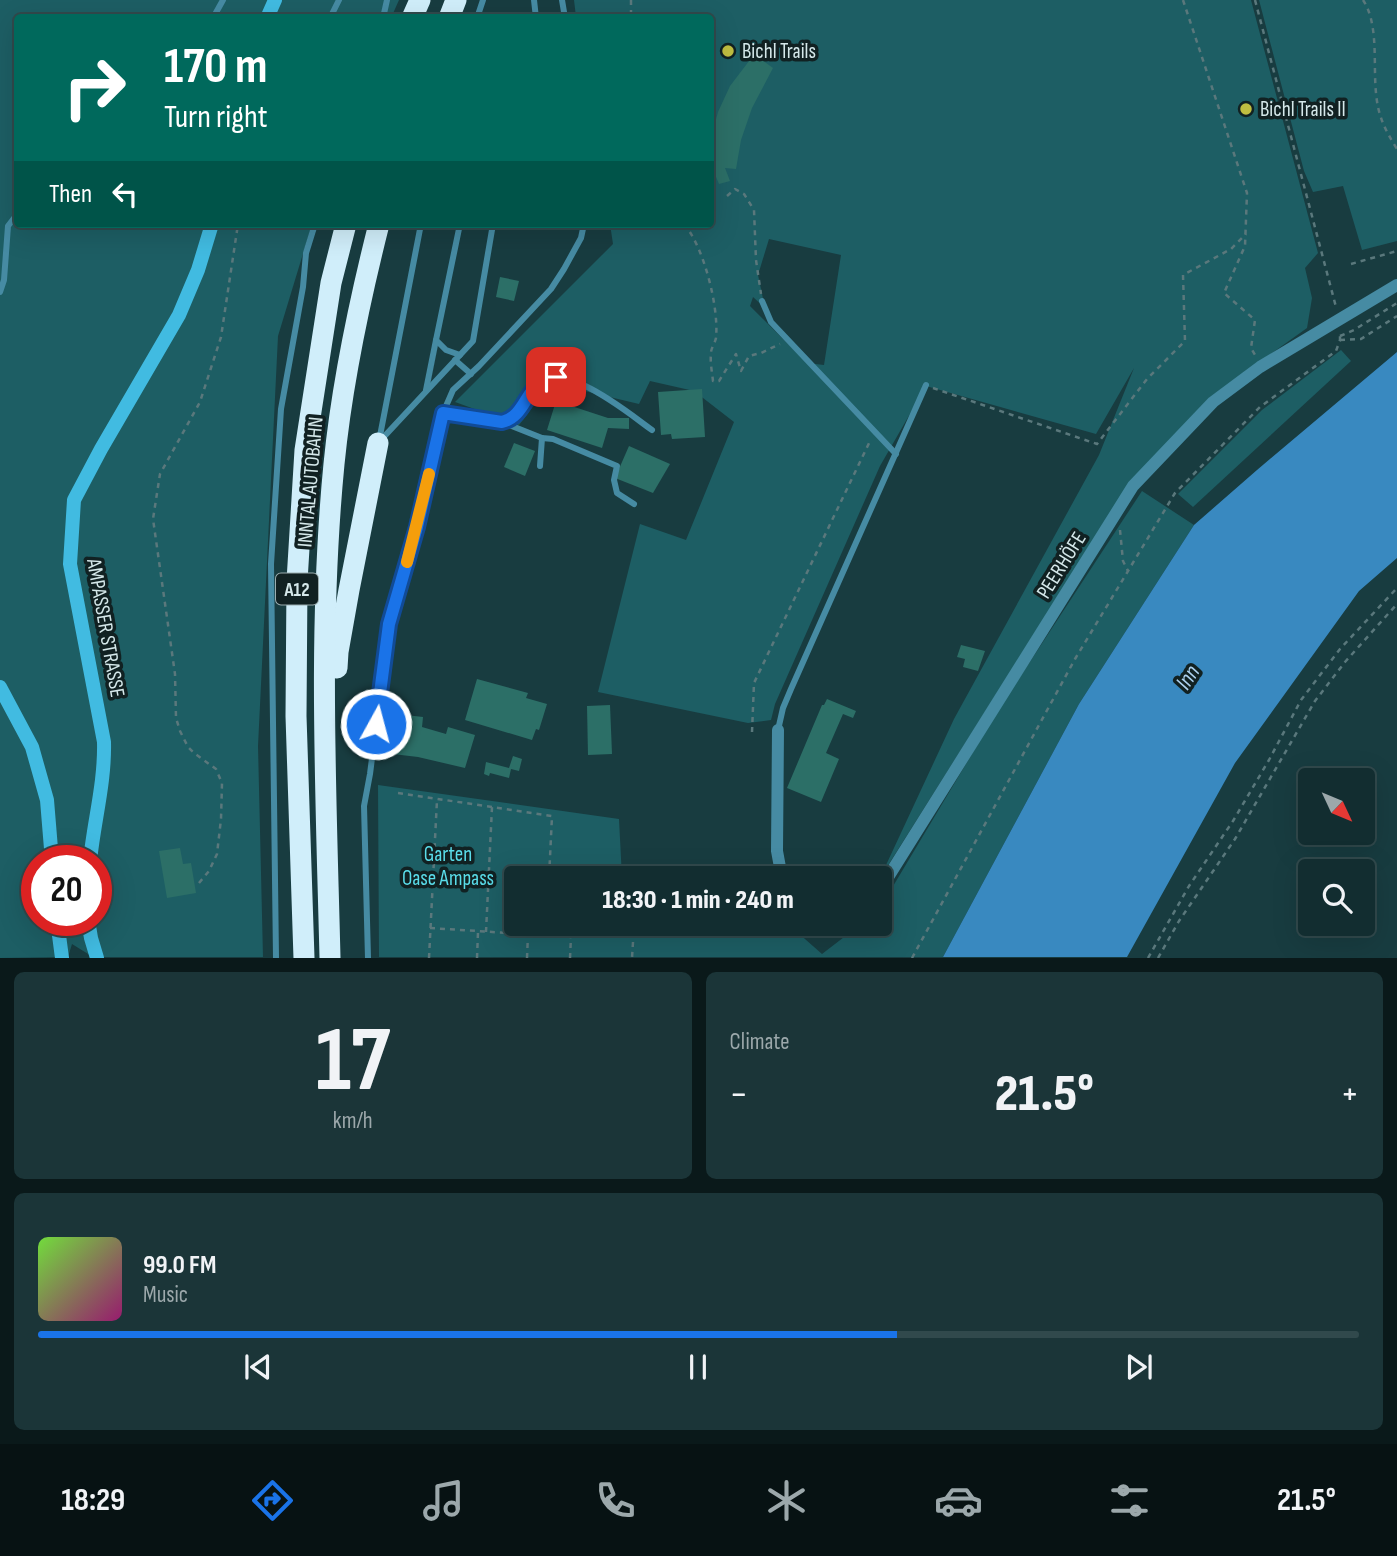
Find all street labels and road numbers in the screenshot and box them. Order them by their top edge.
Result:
street label: INNTAL AUTOBAHN [292,416,329,548]
street label: PEERHÖFE [1031,527,1092,603]
street label: AMPASSER STRASSE [81,556,130,699]
road number: A12 [276,574,318,604]

